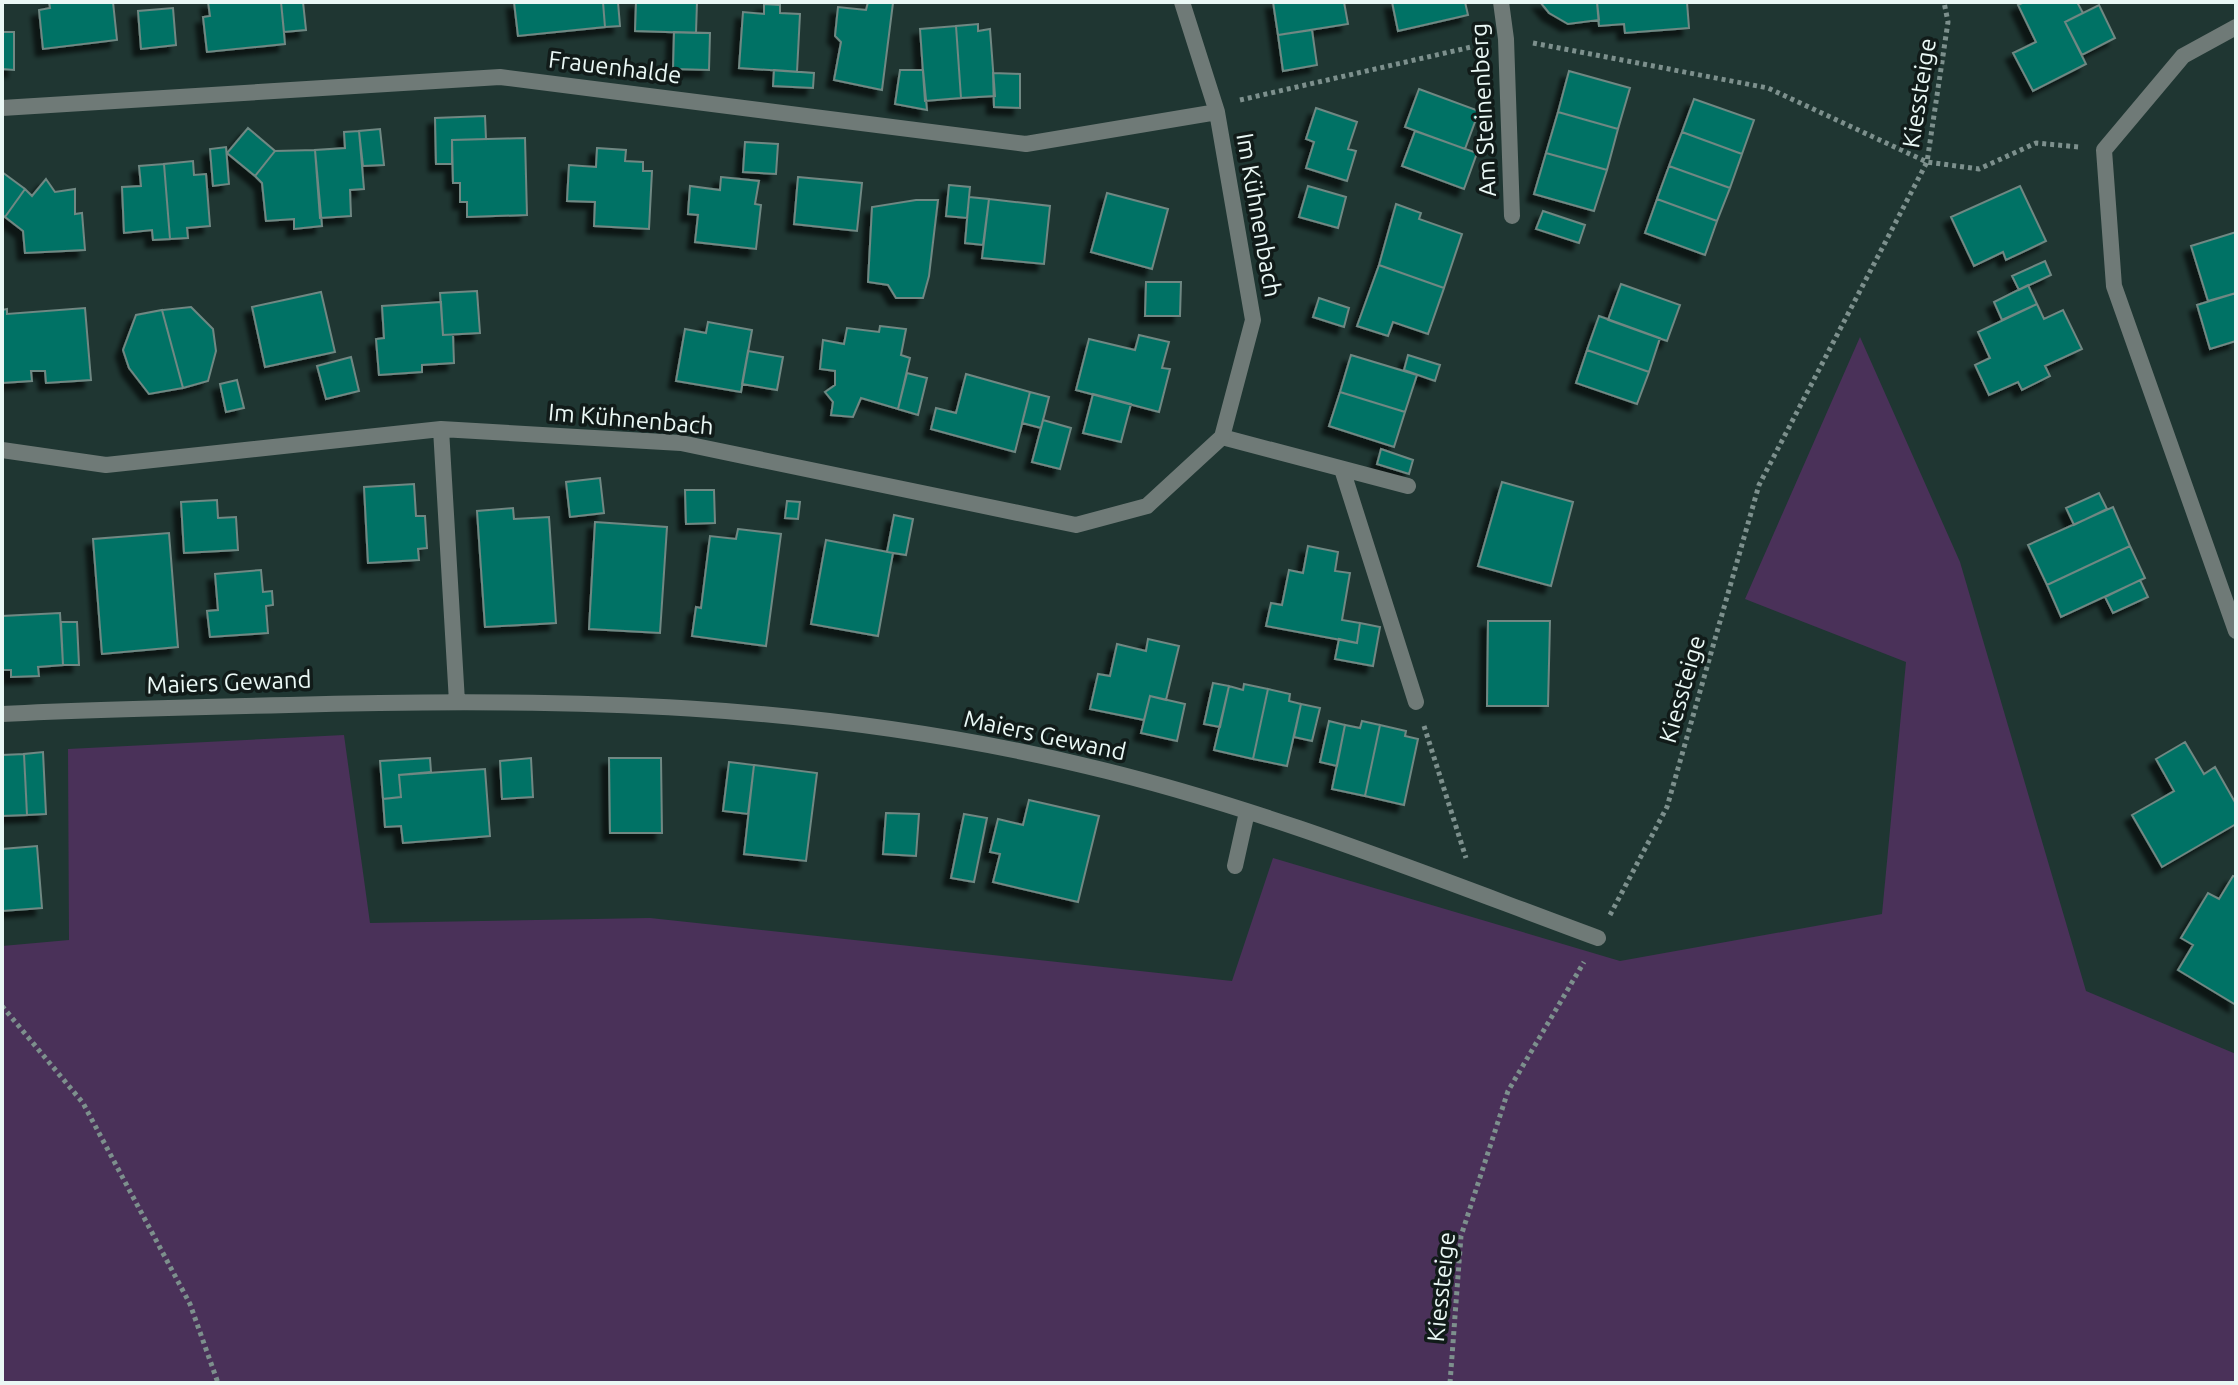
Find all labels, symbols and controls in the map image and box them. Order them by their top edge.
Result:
street label: Am Steinenberg [1465,23,1501,197]
street label: Kiessteige [1897,36,1941,150]
street label: Frauenhalde [547,45,683,89]
street label: Im Kühnenbach [1231,131,1287,299]
street label: Im Kühnenbach [547,398,715,440]
street label: Kiessteige [1654,632,1710,746]
street label: Maiers Gewand [146,666,312,698]
street label: Maiers Gewand [961,705,1129,765]
street label: Kiessteige [1422,1231,1460,1343]

